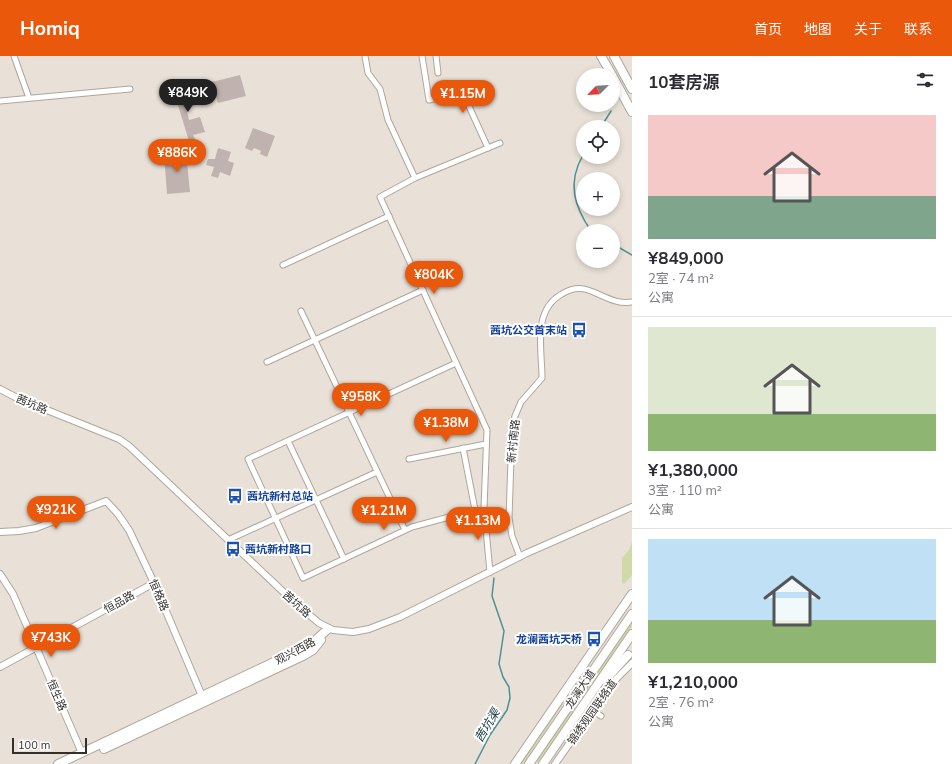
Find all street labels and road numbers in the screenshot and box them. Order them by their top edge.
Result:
street label: 茜坑路 [14,391,50,417]
street label: 新村南路 [504,418,522,464]
street label: 恒格路 [146,577,172,613]
street label: 恒品路 [101,588,137,616]
street label: 茜坑路 [280,588,314,620]
street label: 观兴西路 [272,634,318,668]
street label: 龙澜大道 [562,667,598,711]
street label: 锦绣观园联络道 [564,676,620,748]
street label: 恒生路 [44,677,70,713]

